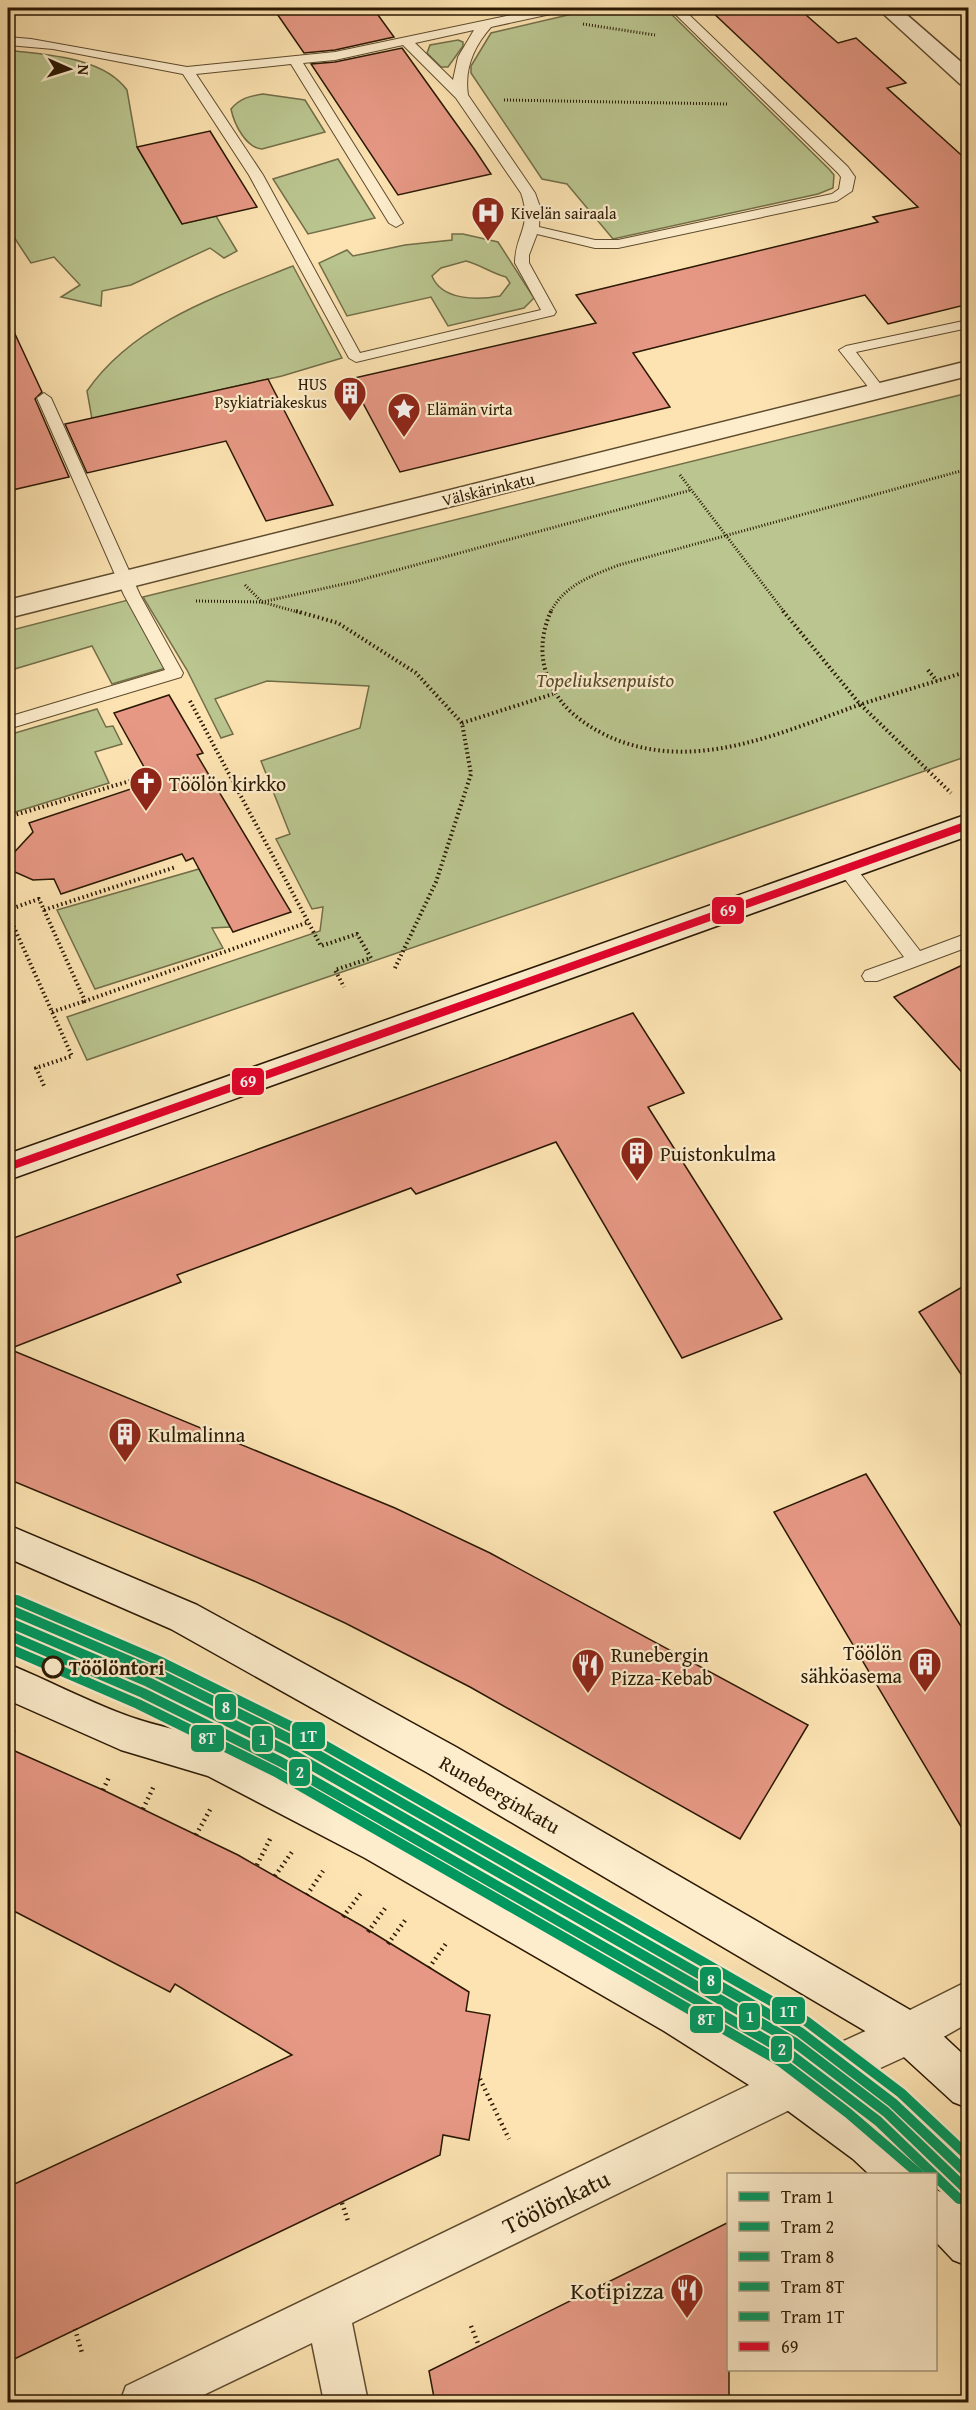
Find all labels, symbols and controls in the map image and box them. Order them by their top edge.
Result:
north arrow [39,39,99,99]
text: N [72,64,96,76]
hospital icon: Kivelän sairaala [470,195,506,242]
place label: Kivelän sairaala [511,201,617,225]
place label: HUS Psykiatriakeskus [215,372,327,414]
building icon: HUS Psykiatriakeskus [332,375,368,422]
place icon: Elämän virta [386,391,422,438]
place label: Elämän virta [427,397,513,421]
street label: Välskärinkatu [439,466,537,512]
park label: Topeliuksenpuisto [536,665,674,694]
church icon: Töölön kirkko [128,765,164,812]
place label: Töölön kirkko [169,769,286,798]
line badge: 69 [711,896,745,925]
text: 69 [720,898,736,922]
line badge: 69 [231,1067,265,1096]
text: 69 [240,1069,256,1093]
building icon: Puistonkulma [619,1135,655,1182]
place label: Puistonkulma [660,1139,777,1168]
building icon: Kulmalinna [107,1416,143,1463]
place label: Kulmalinna [148,1420,246,1449]
place label: Töölön sähköasema [800,1638,903,1690]
place label: Runebergin Pizza-Kebab [611,1640,713,1692]
building icon: Töölön sähköasema [907,1646,943,1693]
restaurant icon: Runebergin Pizza-Kebab [570,1647,606,1694]
place label: Töölöntori [69,1653,164,1682]
marker: Töölöntori [42,1656,64,1678]
line badge: 8 [214,1693,237,1721]
text: 8 [222,1695,230,1719]
line badge: 1T [291,1721,326,1750]
line badge: 8T [190,1724,225,1753]
text: 1T [299,1724,317,1748]
line badge: 1 [251,1725,274,1753]
text: 8T [198,1726,216,1750]
text: 1 [259,1727,267,1751]
street label: Runeberginkatu [434,1748,566,1840]
line badge: 2 [288,1758,311,1787]
text: 2 [296,1760,304,1784]
line badge: 8 [699,1966,722,1995]
text: 8 [707,1968,715,1992]
line badge: 1T [771,1996,806,2025]
text: 1T [779,1999,797,2023]
line badge: 1 [738,2002,761,2031]
text: 1 [746,2004,754,2028]
line badge: 8T [689,2005,724,2034]
text: 8T [697,2007,715,2031]
line badge: 2 [770,2035,793,2063]
text: 2 [778,2037,786,2061]
street label: Töölönkatu [496,2161,616,2243]
legend [727,2173,937,2371]
text: Tram 1 [781,2183,834,2210]
text: Tram 2 [781,2213,834,2240]
text: Tram 8 [781,2243,834,2270]
restaurant icon: Kotipizza [669,2272,705,2319]
place label: Kotipizza [570,2273,665,2308]
text: Tram 8T [781,2273,844,2300]
text: Tram 1T [781,2303,844,2330]
text: 69 [781,2333,798,2360]

